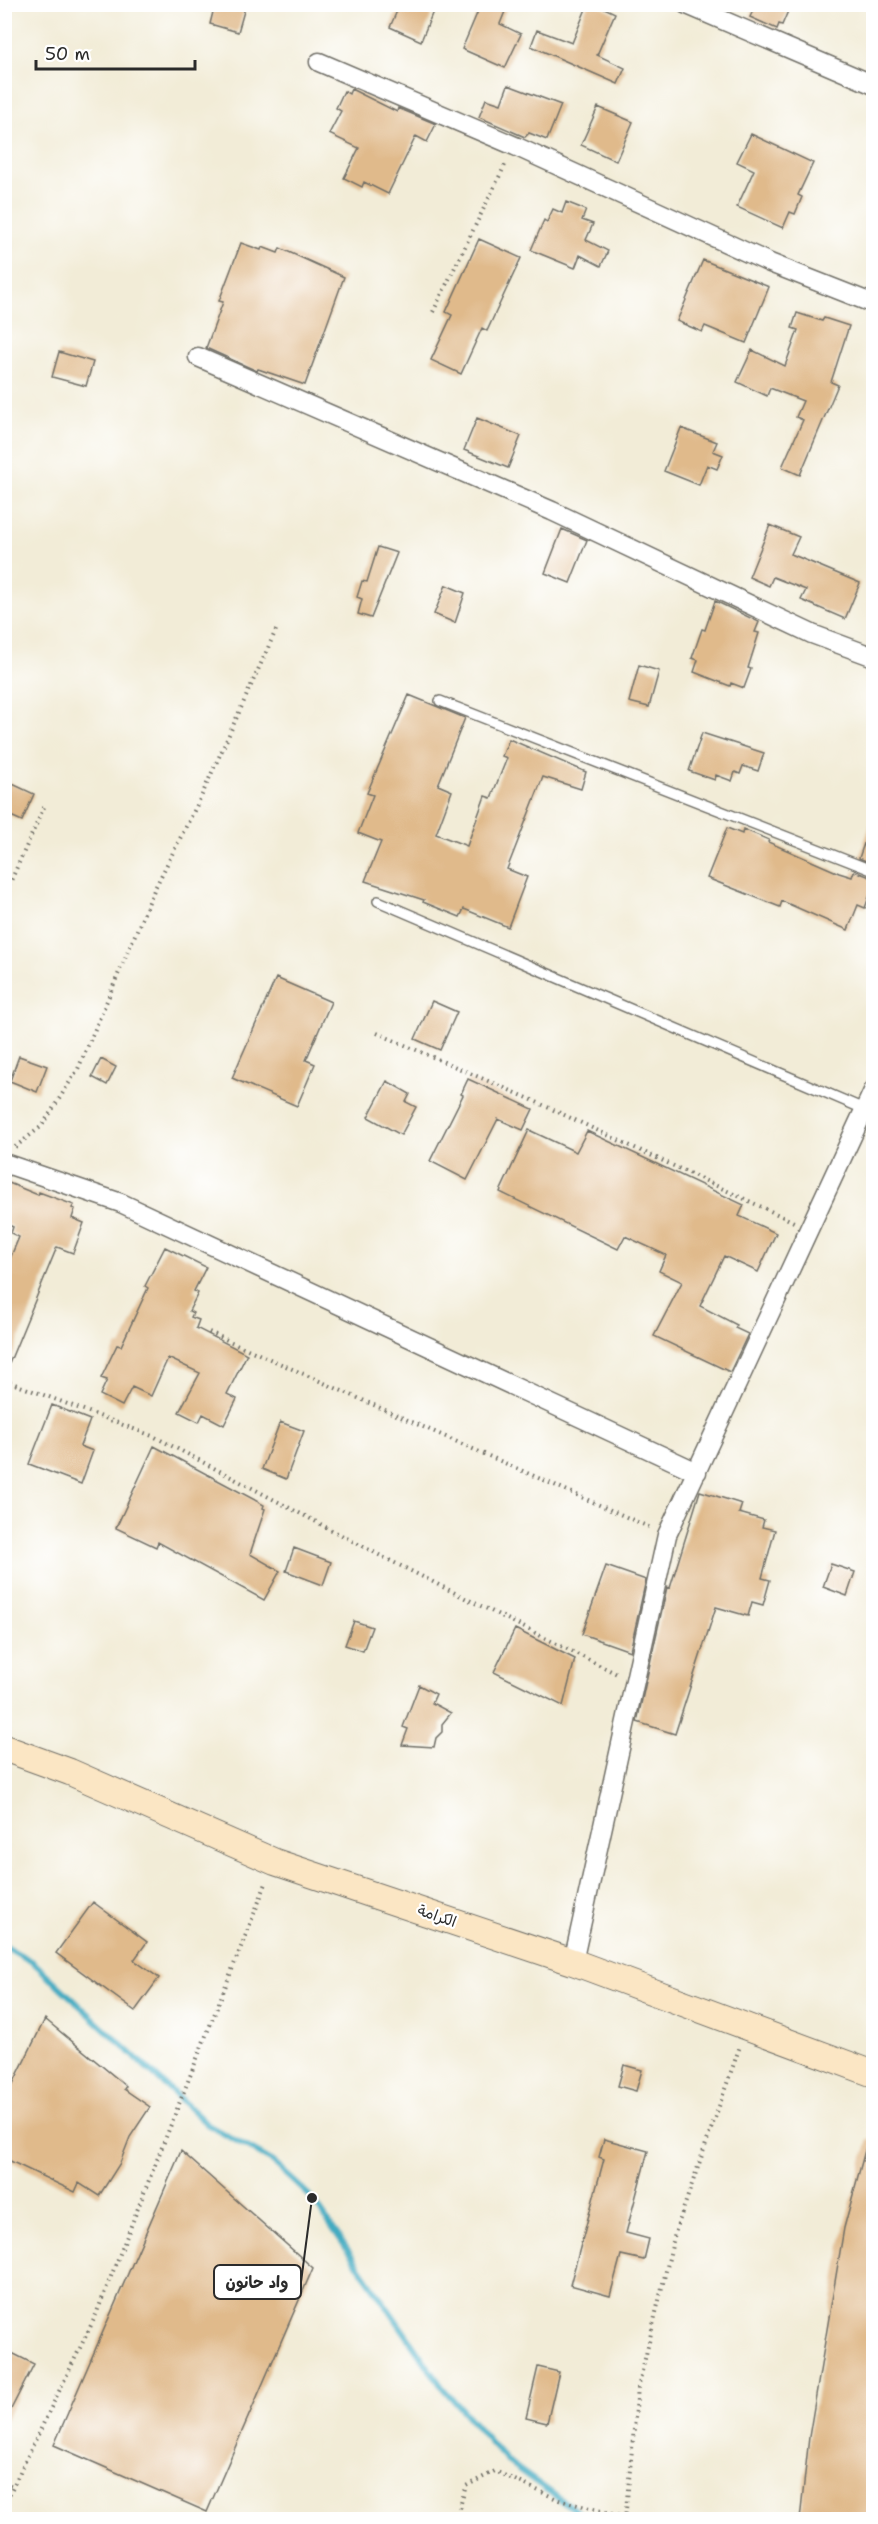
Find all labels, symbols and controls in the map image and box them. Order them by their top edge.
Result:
scale bar [36,33,195,71]
text: 50 m [45,42,90,66]
street label: الكرامة [415,1900,459,1932]
callout: واد حانون [214,2265,301,2299]
text: واد حانون [226,2272,288,2293]

